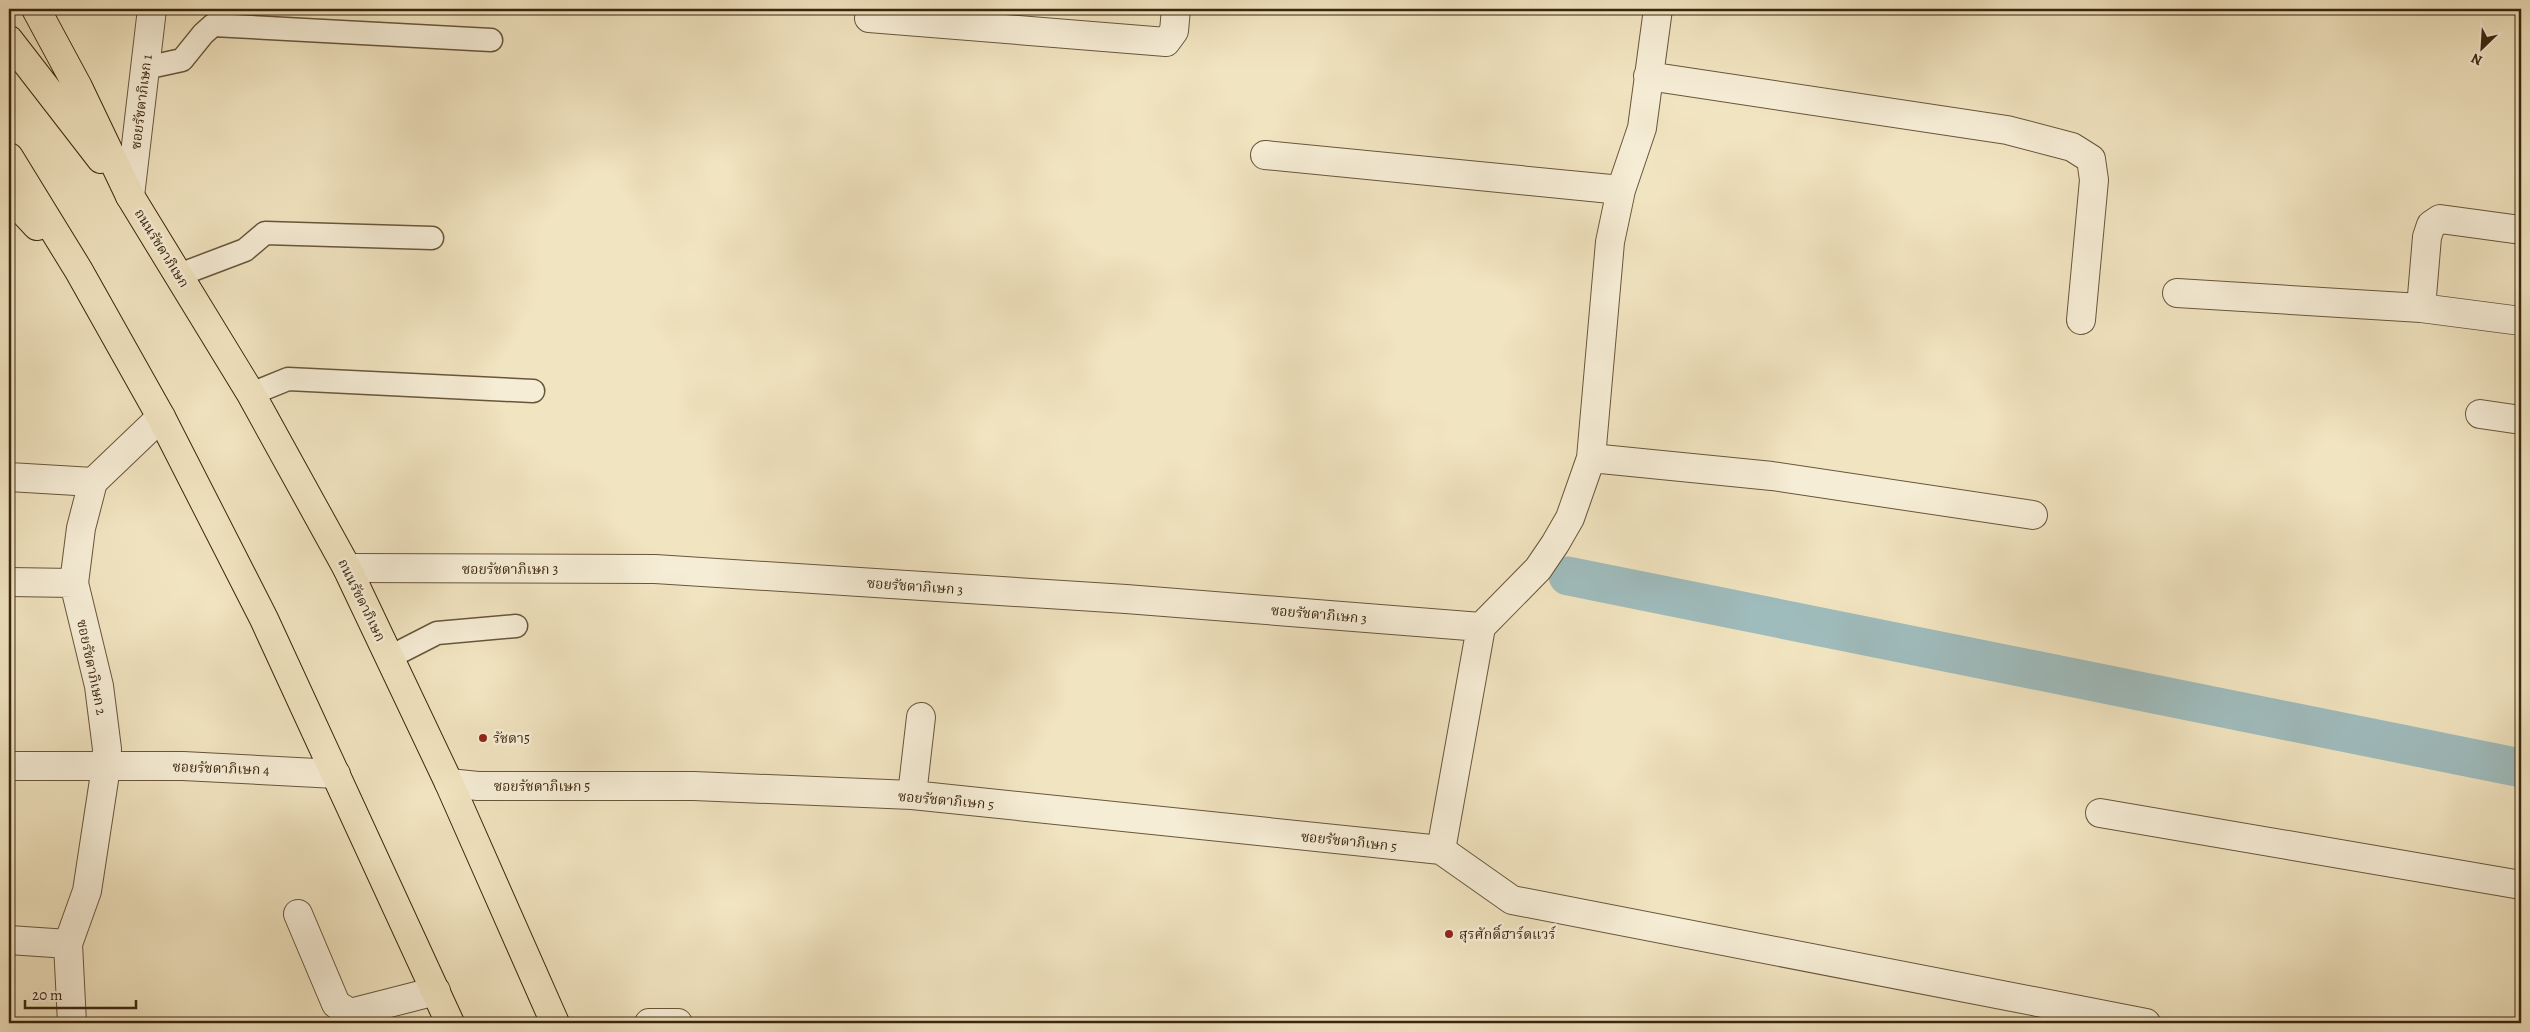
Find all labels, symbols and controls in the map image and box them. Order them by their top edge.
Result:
north arrow [2458,22,2508,72]
text: N [2468,49,2485,70]
street label: ซอยรัชดาภิเษก 1 [126,53,157,151]
street label: ถนนรัชดาภิเษก [130,205,193,291]
street label: ถนนรัชดาภิเษก [333,556,390,645]
street label: ซอยรัชดาภิเษก 3 [462,560,558,579]
street label: ซอยรัชดาภิเษก 3 [866,574,964,599]
street label: ซอยรัชดาภิเษก 3 [1270,601,1368,628]
street label: ซอยรัชดาภิเษก 2 [72,618,111,717]
place label: รัชดา5 [493,729,530,748]
marker: รัชดา5 [477,732,489,744]
street label: ซอยรัชดาภิเษก 4 [172,757,270,780]
street label: ซอยรัชดาภิเษก 5 [494,777,590,796]
street label: ซอยรัชดาภิเษก 5 [897,787,995,814]
street label: ซอยรัชดาภิเษก 5 [1300,827,1398,856]
place label: สุรศักดิ์ฮาร์ดแวร์ [1459,924,1556,944]
marker: สุรศักดิ์ฮาร์ดแวร์ [1443,928,1455,940]
scale bar [25,977,136,1009]
text: 20 m [32,985,63,1005]

